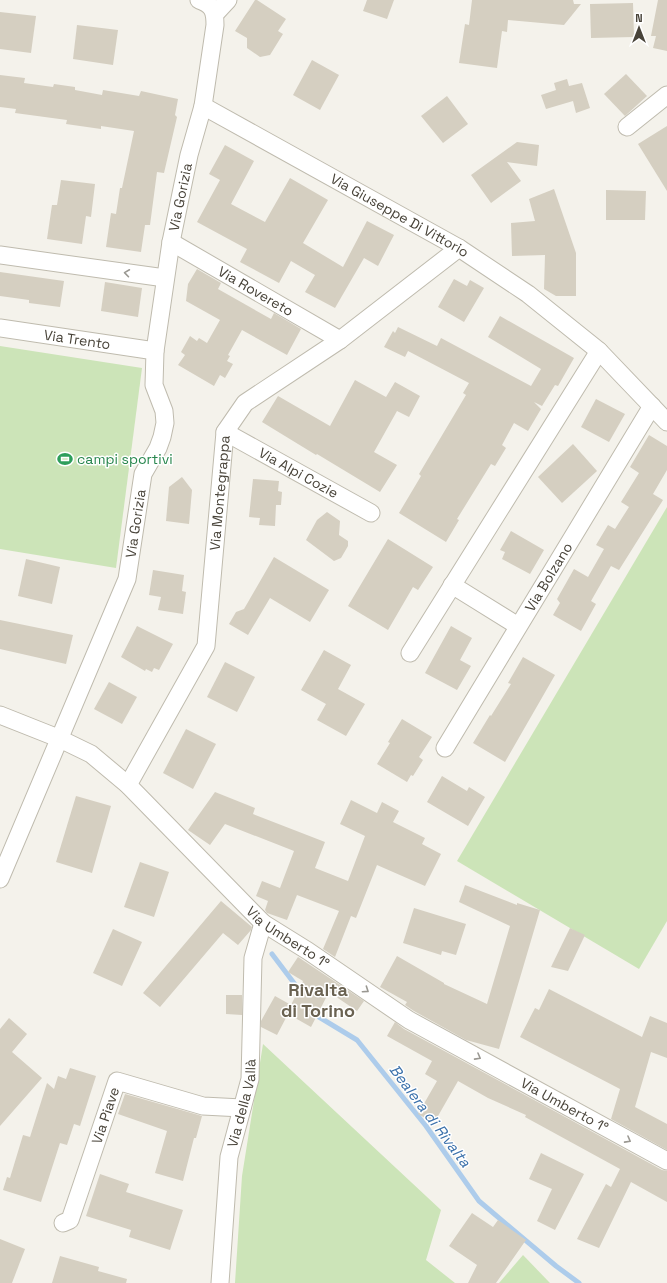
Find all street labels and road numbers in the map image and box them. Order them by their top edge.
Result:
street label: Via Gorizia [164,161,196,233]
street label: Via Giuseppe Di Vittorio [327,169,473,261]
street label: Via Rovereto [215,262,297,320]
street label: Via Trento [43,326,112,353]
street label: Via Montegrappa [206,435,234,551]
street label: Via Alpi Cozie [255,443,341,502]
street label: Via Gorizia [121,488,150,559]
street label: Via Bolzano [521,539,576,615]
street label: Via Umberto 1° [243,902,333,972]
street label: Via della Vallà [223,1059,259,1149]
street label: Via Umberto 1° [518,1074,612,1136]
street label: Via Piave [87,1085,123,1146]

